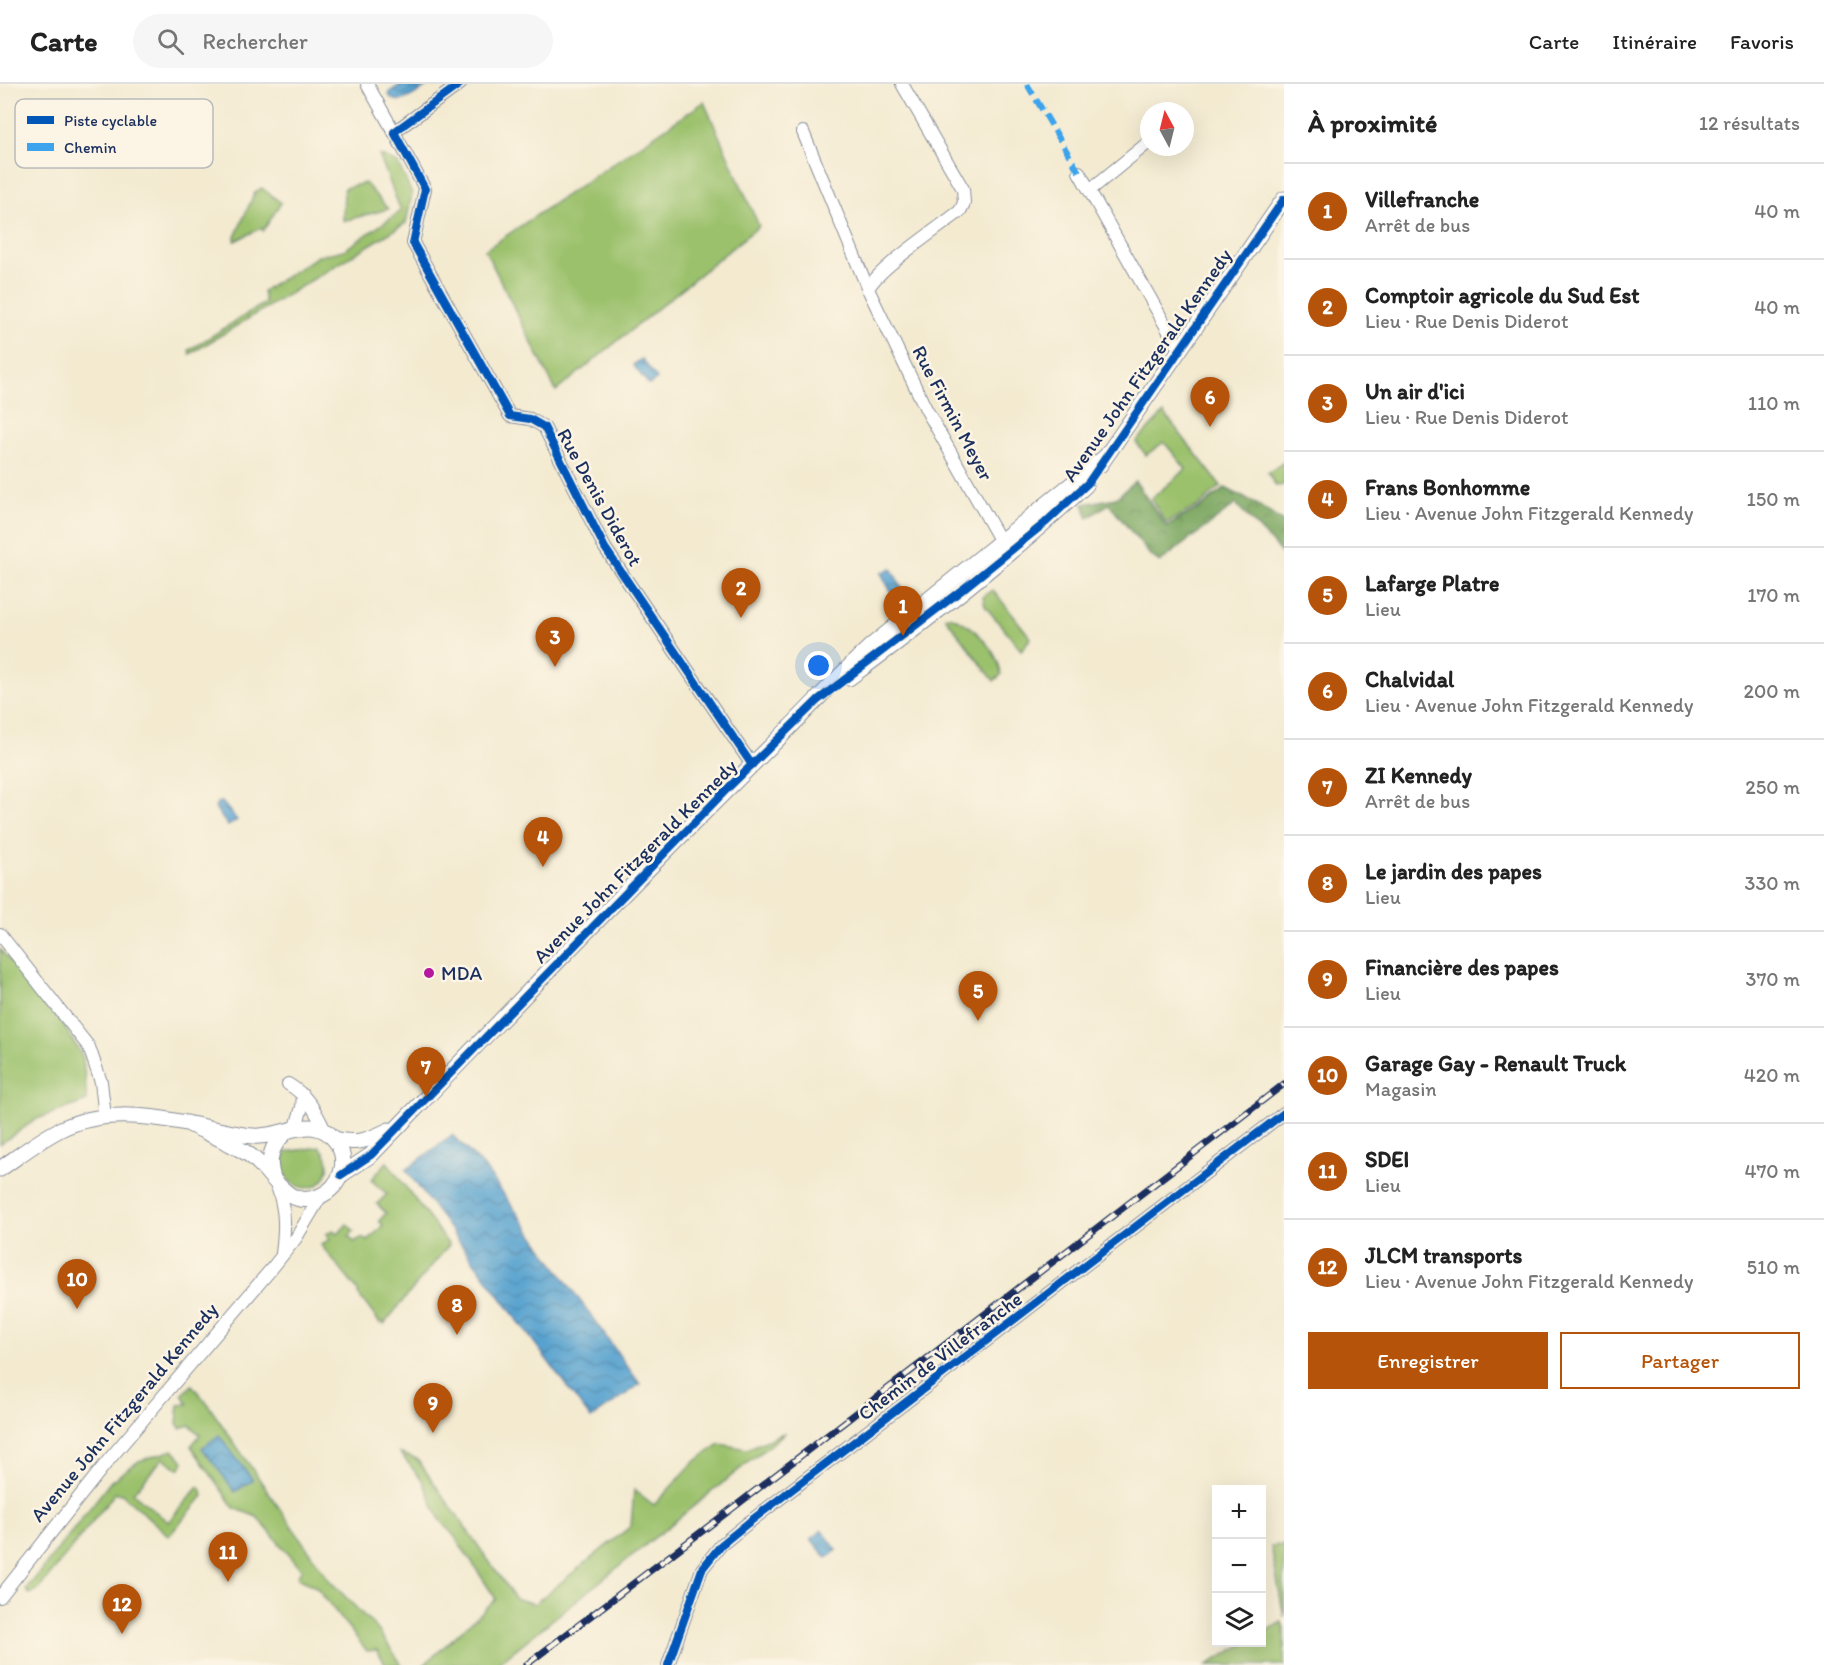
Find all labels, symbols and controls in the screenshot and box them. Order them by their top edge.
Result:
search box [133,14,553,68]
text: Carte [30,24,97,58]
icon: search [154,25,187,58]
text: Rechercher [202,28,308,55]
text: Carte [1529,29,1579,54]
text: Itinéraire [1612,29,1697,54]
text: Favoris [1730,29,1794,54]
legend [15,99,213,168]
north arrow [1140,102,1194,156]
text: À proximité [1308,107,1437,139]
text: Piste cyclable [64,111,157,130]
text: 12 résultats [1699,111,1800,135]
text: Chemin [64,138,117,157]
text: Villefranche [1365,186,1479,213]
text: 1 [1323,199,1332,223]
text: 40 m [1754,199,1800,223]
text: Arrêt de bus [1365,213,1470,237]
street label: Avenue John Fitzgerald Kennedy [1057,243,1237,486]
text: Comptoir agricole du Sud Est [1365,282,1639,309]
text: 2 [1322,295,1333,319]
text: 40 m [1754,295,1800,319]
text: Lieu · Rue Denis Diderot [1365,309,1568,333]
street label: Rue Firmin Meyer [907,341,999,485]
pin: 6 [1190,378,1230,427]
text: Un air d'ici [1365,378,1465,405]
text: 3 [1322,391,1333,415]
text: 110 m [1748,391,1800,415]
text: Lieu · Rue Denis Diderot [1365,405,1568,429]
street label: Rue Denis Diderot [552,424,648,571]
text: Frans Bonhomme [1365,474,1530,501]
text: 4 [1321,487,1334,511]
text: 150 m [1747,487,1800,511]
text: Lieu · Avenue John Fitzgerald Kennedy [1365,501,1693,525]
pin: 2 [722,568,760,618]
text: Lafarge Platre [1365,570,1499,597]
text: 5 [1322,583,1333,607]
text: 170 m [1747,583,1800,607]
pin: 1 [884,586,922,636]
text: Lieu [1365,597,1401,621]
pin: 3 [536,618,574,667]
your location [804,651,833,680]
text: Chalvidal [1365,666,1454,693]
text: 6 [1322,679,1333,703]
text: 200 m [1744,679,1800,703]
text: Lieu · Avenue John Fitzgerald Kennedy [1365,693,1693,717]
street label: Avenue John Fitzgerald Kennedy [528,754,742,968]
text: ZI Kennedy [1365,762,1472,789]
text: 7 [1323,775,1332,799]
text: 250 m [1745,775,1800,799]
text: Arrêt de bus [1365,789,1470,813]
pin: 4 [524,818,562,867]
text: Le jardin des papes [1365,858,1542,885]
text: 8 [1322,871,1333,895]
text: 330 m [1745,871,1800,895]
text: Lieu [1365,885,1401,909]
text: Financière des papes [1365,954,1559,981]
place label: MDA [441,961,482,985]
marker: MDA [422,966,436,980]
text: 9 [1322,967,1333,991]
text: 370 m [1746,967,1800,991]
pin: 5 [958,972,998,1021]
text: Lieu [1365,981,1401,1005]
pin: 7 [406,1048,446,1097]
text: Garage Gay - Renault Truck [1365,1050,1626,1077]
text: 10 [1317,1063,1338,1087]
text: 420 m [1744,1063,1800,1087]
text: Magasin [1365,1077,1437,1101]
text: SDEI [1365,1146,1409,1173]
text: 11 [1318,1159,1337,1183]
text: 470 m [1744,1159,1800,1183]
text: Lieu [1365,1173,1401,1197]
text: JLCM transports [1365,1242,1522,1269]
text: 12 [1318,1255,1337,1279]
text: 510 m [1747,1255,1800,1279]
pin: 10 [58,1260,97,1309]
text: Lieu · Avenue John Fitzgerald Kennedy [1365,1269,1693,1293]
pin: 8 [438,1286,476,1335]
street label: Chemin de Villefranche [853,1287,1027,1425]
street label: Avenue John Fitzgerald Kennedy [25,1297,223,1526]
button: Enregistrer [1308,1332,1548,1389]
button: Partager [1560,1332,1800,1389]
pin: 9 [414,1384,452,1433]
map controls [1212,1485,1266,1647]
button: + [1212,1485,1266,1539]
pin: 11 [208,1532,248,1582]
button: − [1212,1539,1266,1593]
pin: 12 [102,1584,142,1634]
button: layers [1212,1593,1266,1647]

